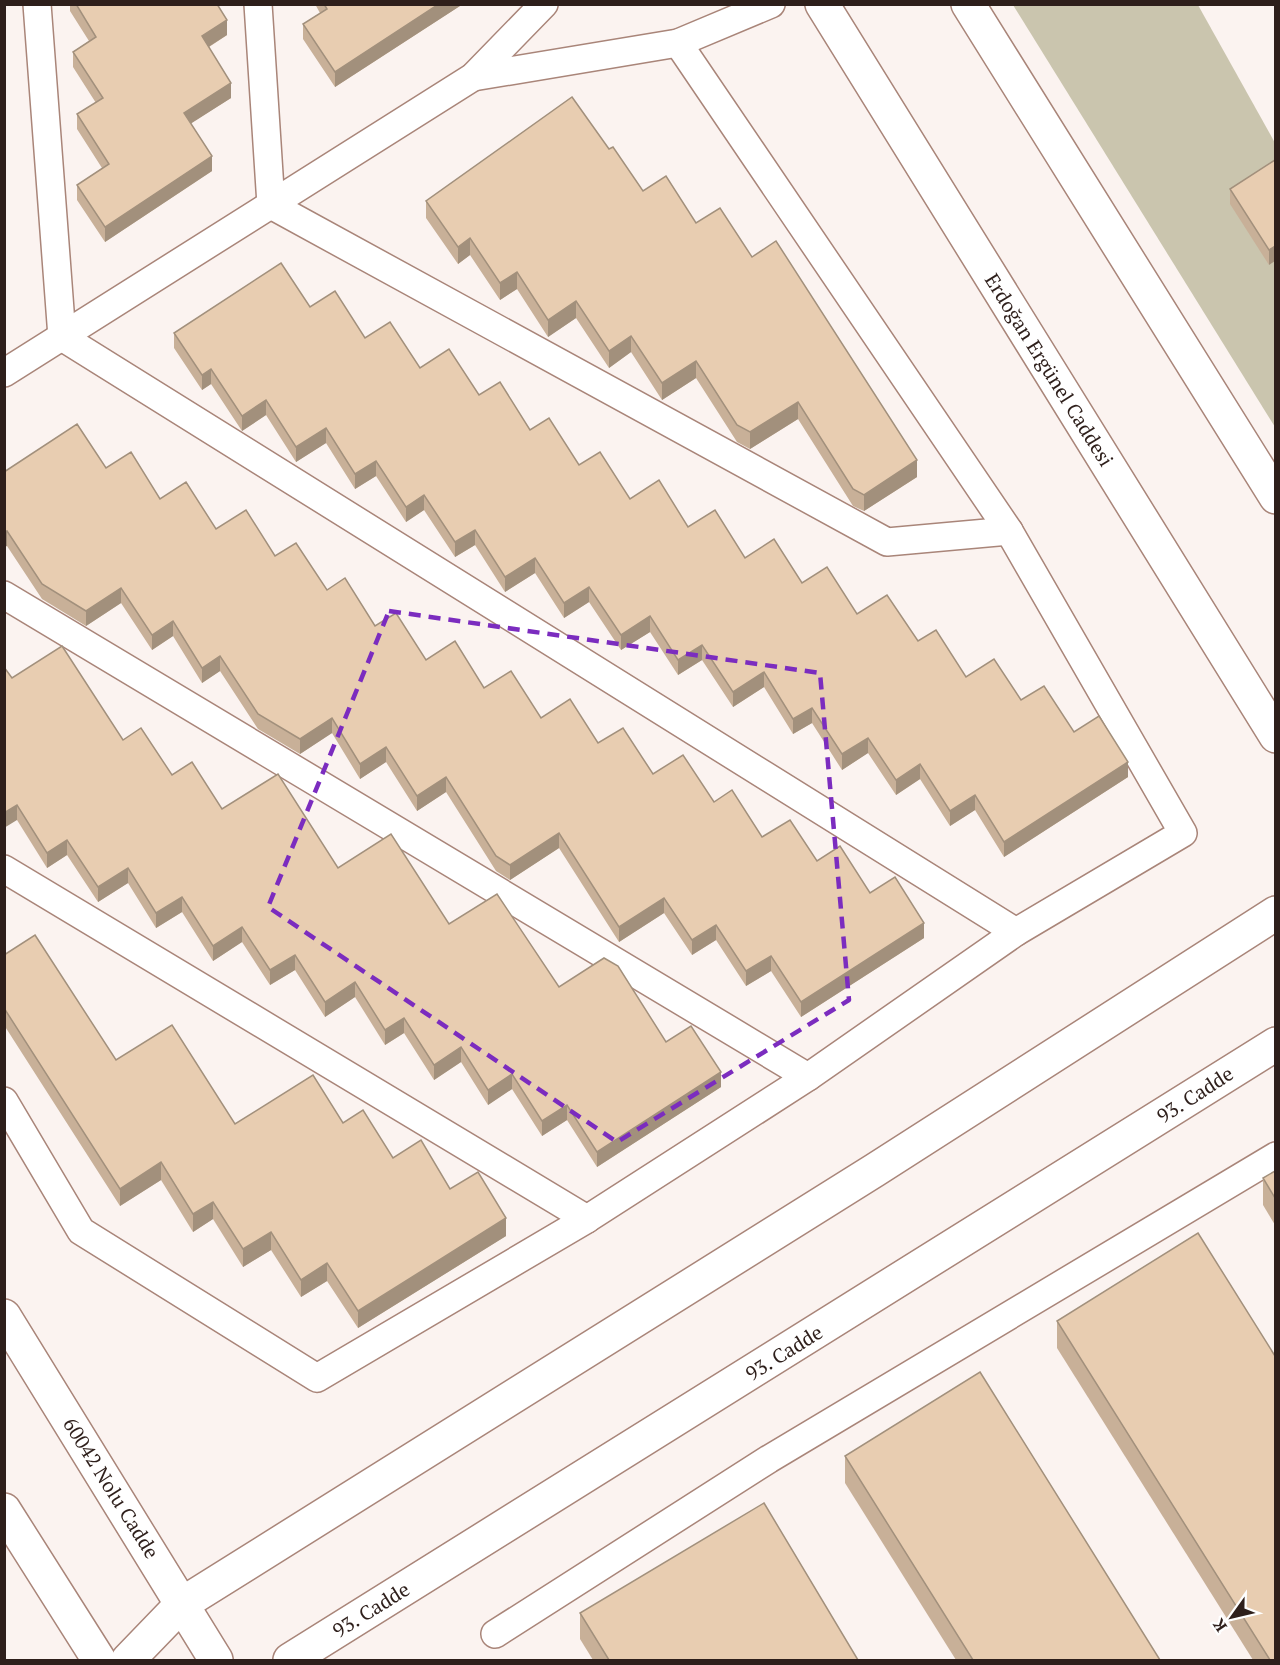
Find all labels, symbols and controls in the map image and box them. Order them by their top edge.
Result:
street label: Erdoğan Ergünel Caddesi [979,268,1120,471]
street label: 93. Cadde [1151,1060,1238,1129]
street label: 93. Cadde [740,1318,827,1387]
street label: 60042 Nolu Cadde [57,1412,166,1563]
street label: 93. Cadde [327,1575,414,1644]
north arrow [1202,1587,1262,1647]
text: K [1207,1614,1232,1636]

